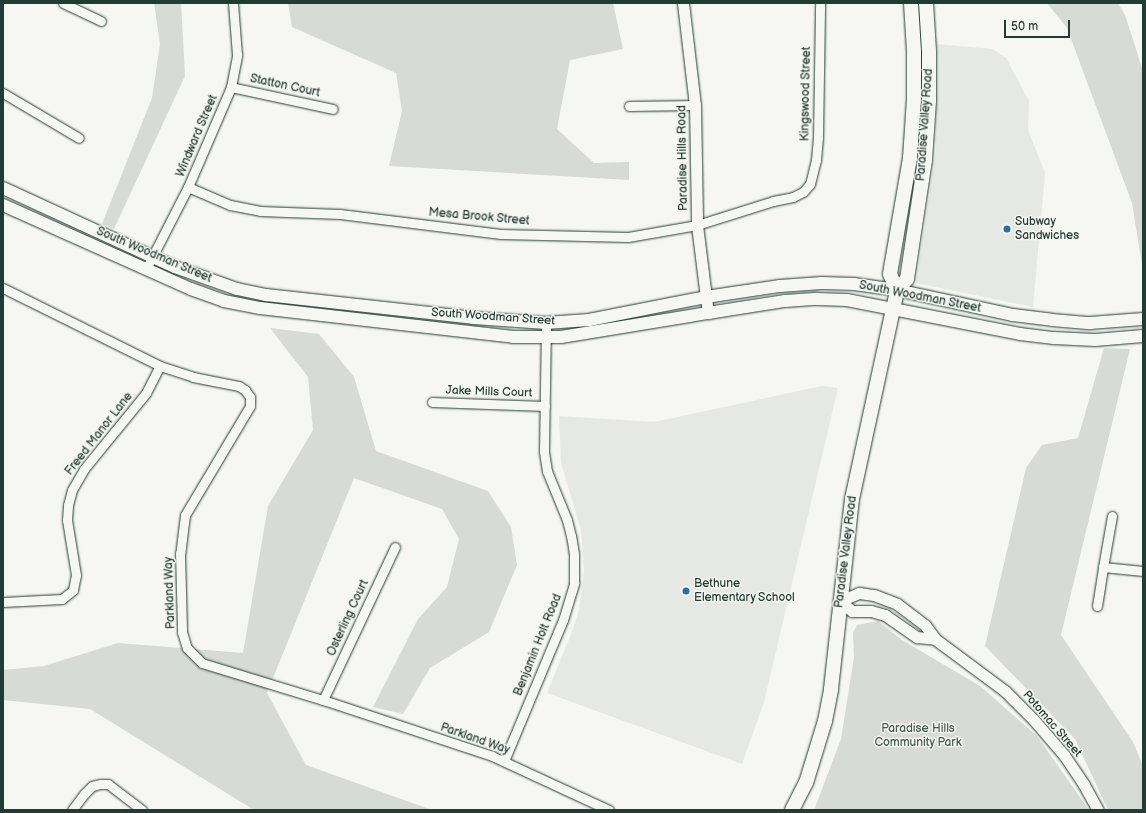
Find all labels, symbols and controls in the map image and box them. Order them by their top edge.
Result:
scale bar [1006,12,1072,38]
text: 50 m [1011,19,1038,34]
street label: Kingswood Street [798,46,814,142]
street label: Paradise Valley Road [914,68,936,182]
street label: Statton Court [249,72,321,100]
street label: Windward Street [173,93,221,179]
street label: Paradise Hills Road [675,105,691,211]
street label: Mesa Brook Street [428,205,530,229]
place label: Subway Sandwiches [1015,215,1079,243]
street label: South Woodman Street [94,224,214,286]
marker: Subway Sandwiches [1002,224,1012,234]
street label: South Woodman Street [857,278,983,316]
street label: South Woodman Street [430,305,556,329]
street label: Jake Mills Court [445,383,533,401]
street label: Freed Manor Lane [62,390,136,478]
street label: Paradise Valley Road [832,495,860,609]
street label: Parkland Way [162,556,178,630]
place label: Bethune Elementary School [694,577,796,605]
street label: Osterling Court [324,578,372,658]
marker: Bethune Elementary School [681,586,691,596]
street label: Benjamin Holt Road [511,592,565,698]
street label: Potomac Street [1019,688,1085,760]
street label: Parkland Way [438,720,512,758]
park label: Paradise Hills Community Park [874,722,962,750]

